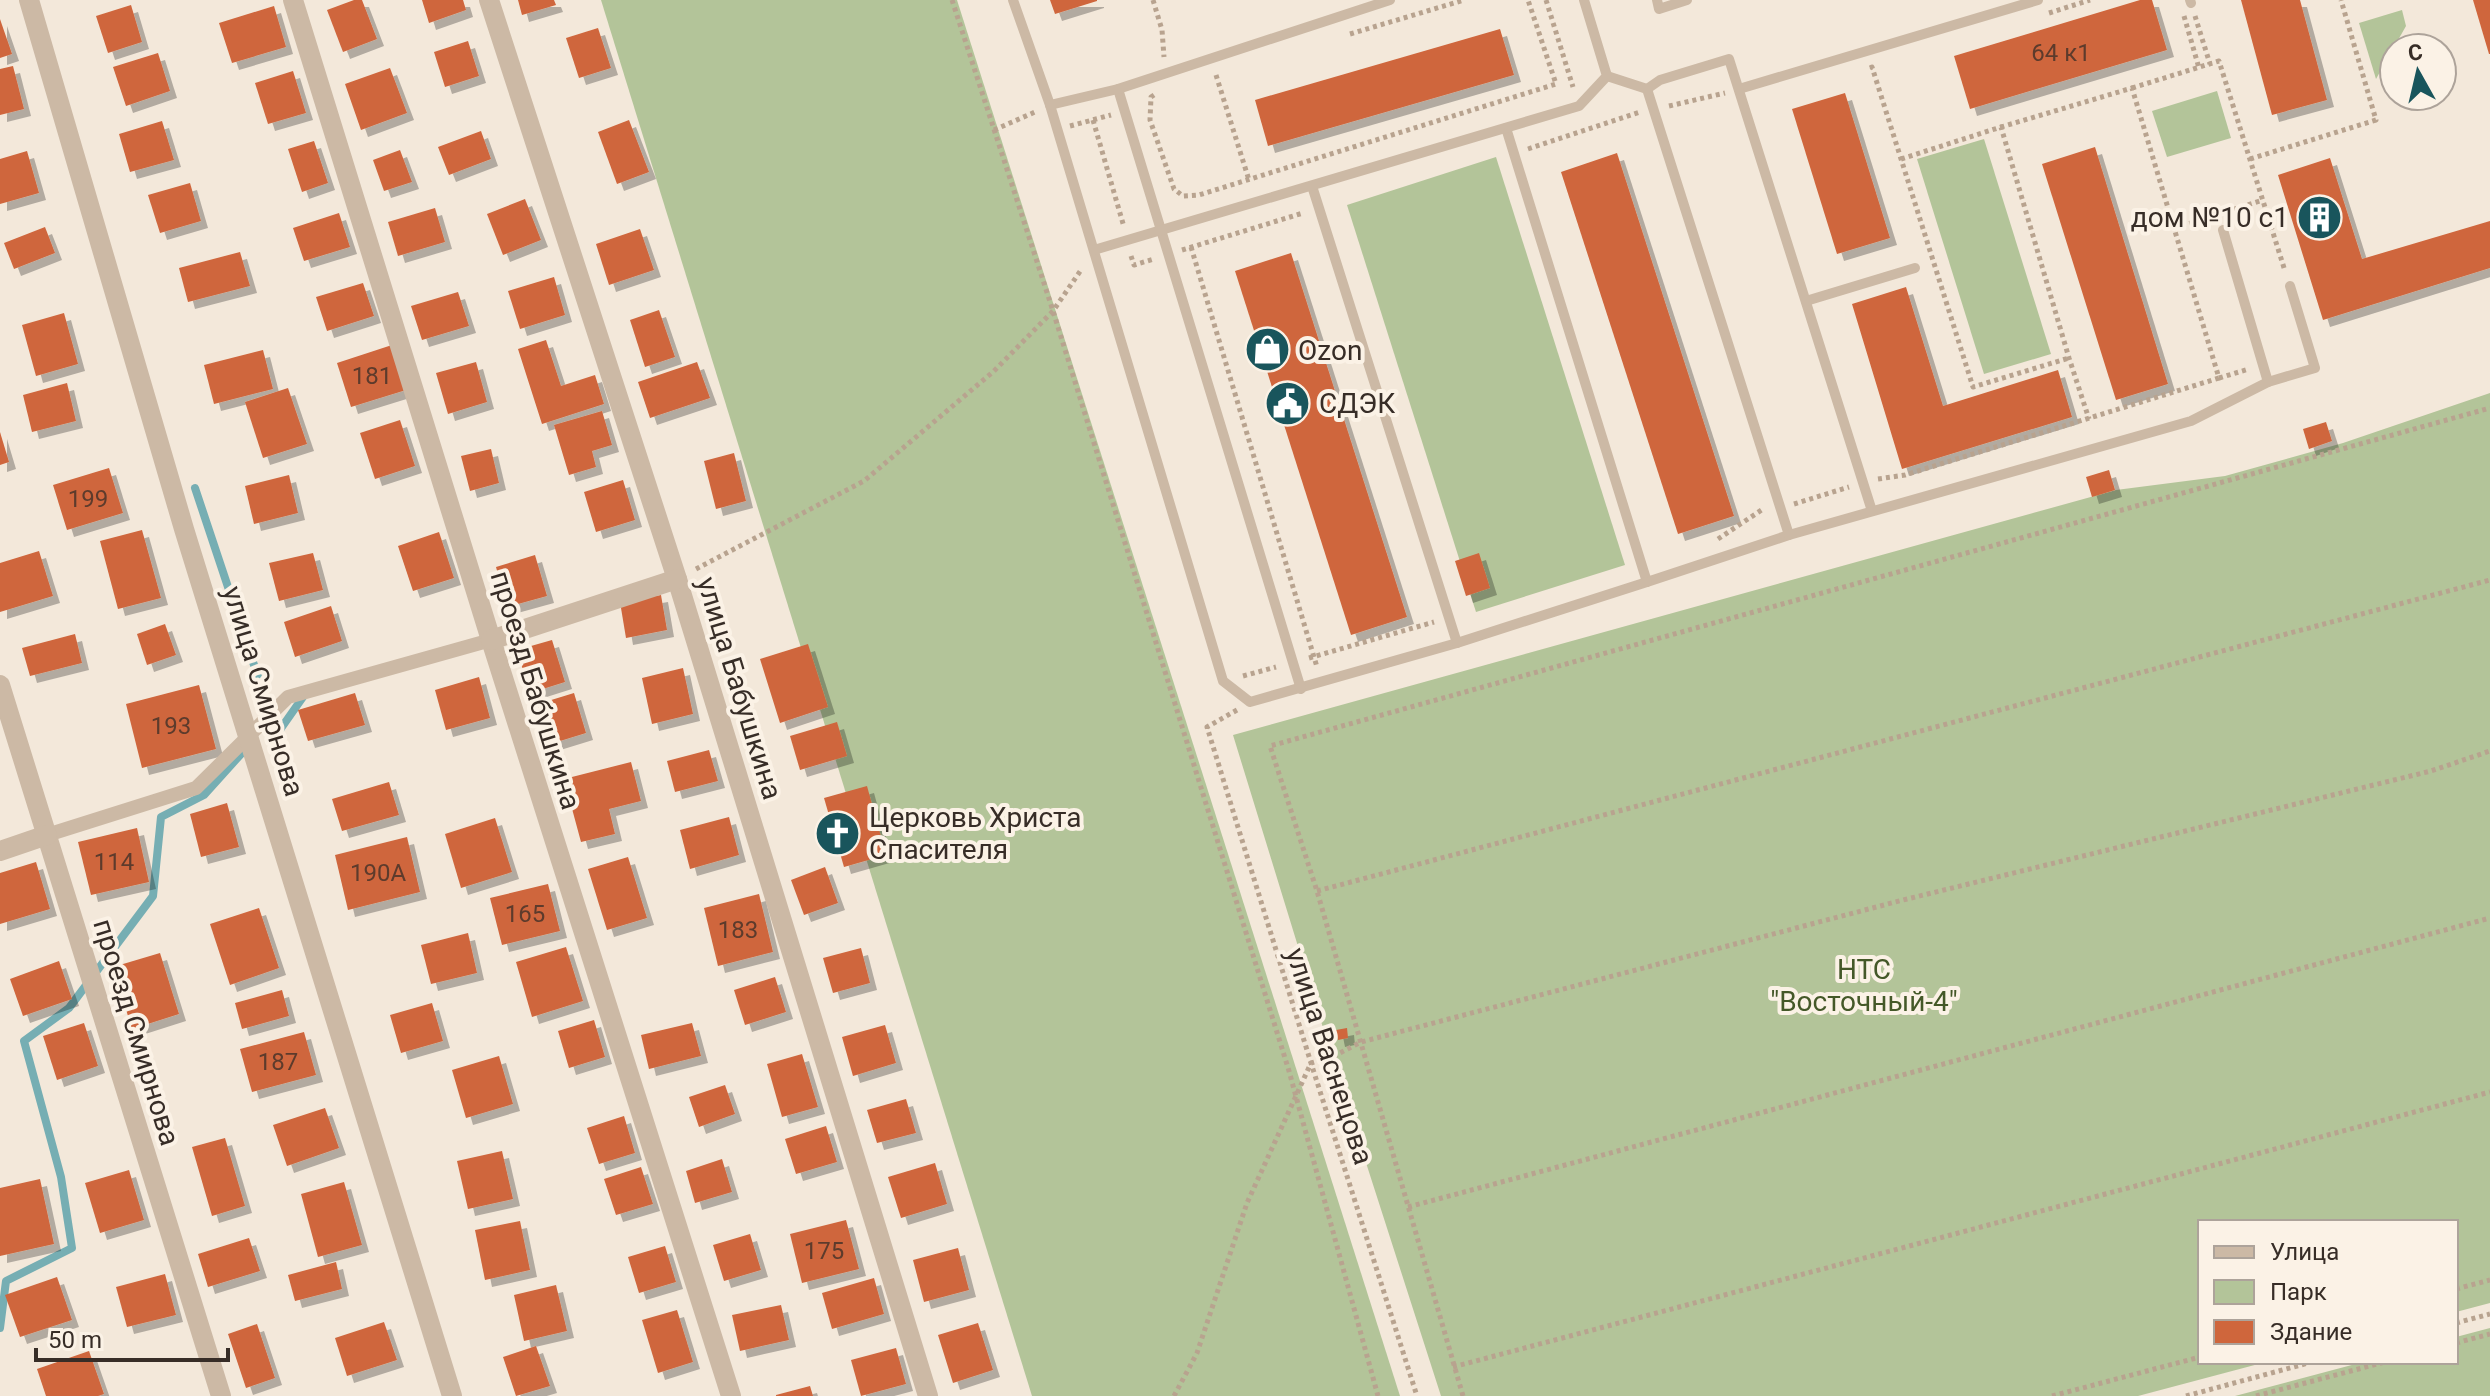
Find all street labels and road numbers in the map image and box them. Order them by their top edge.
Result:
street label: проезд Бабушкина [484,567,588,813]
street label: улица Бабушкина [690,573,789,803]
street label: улица Смирнова [216,582,311,800]
street label: проезд Смирнова [86,915,187,1149]
street label: улица Васнецова [1279,944,1380,1169]

